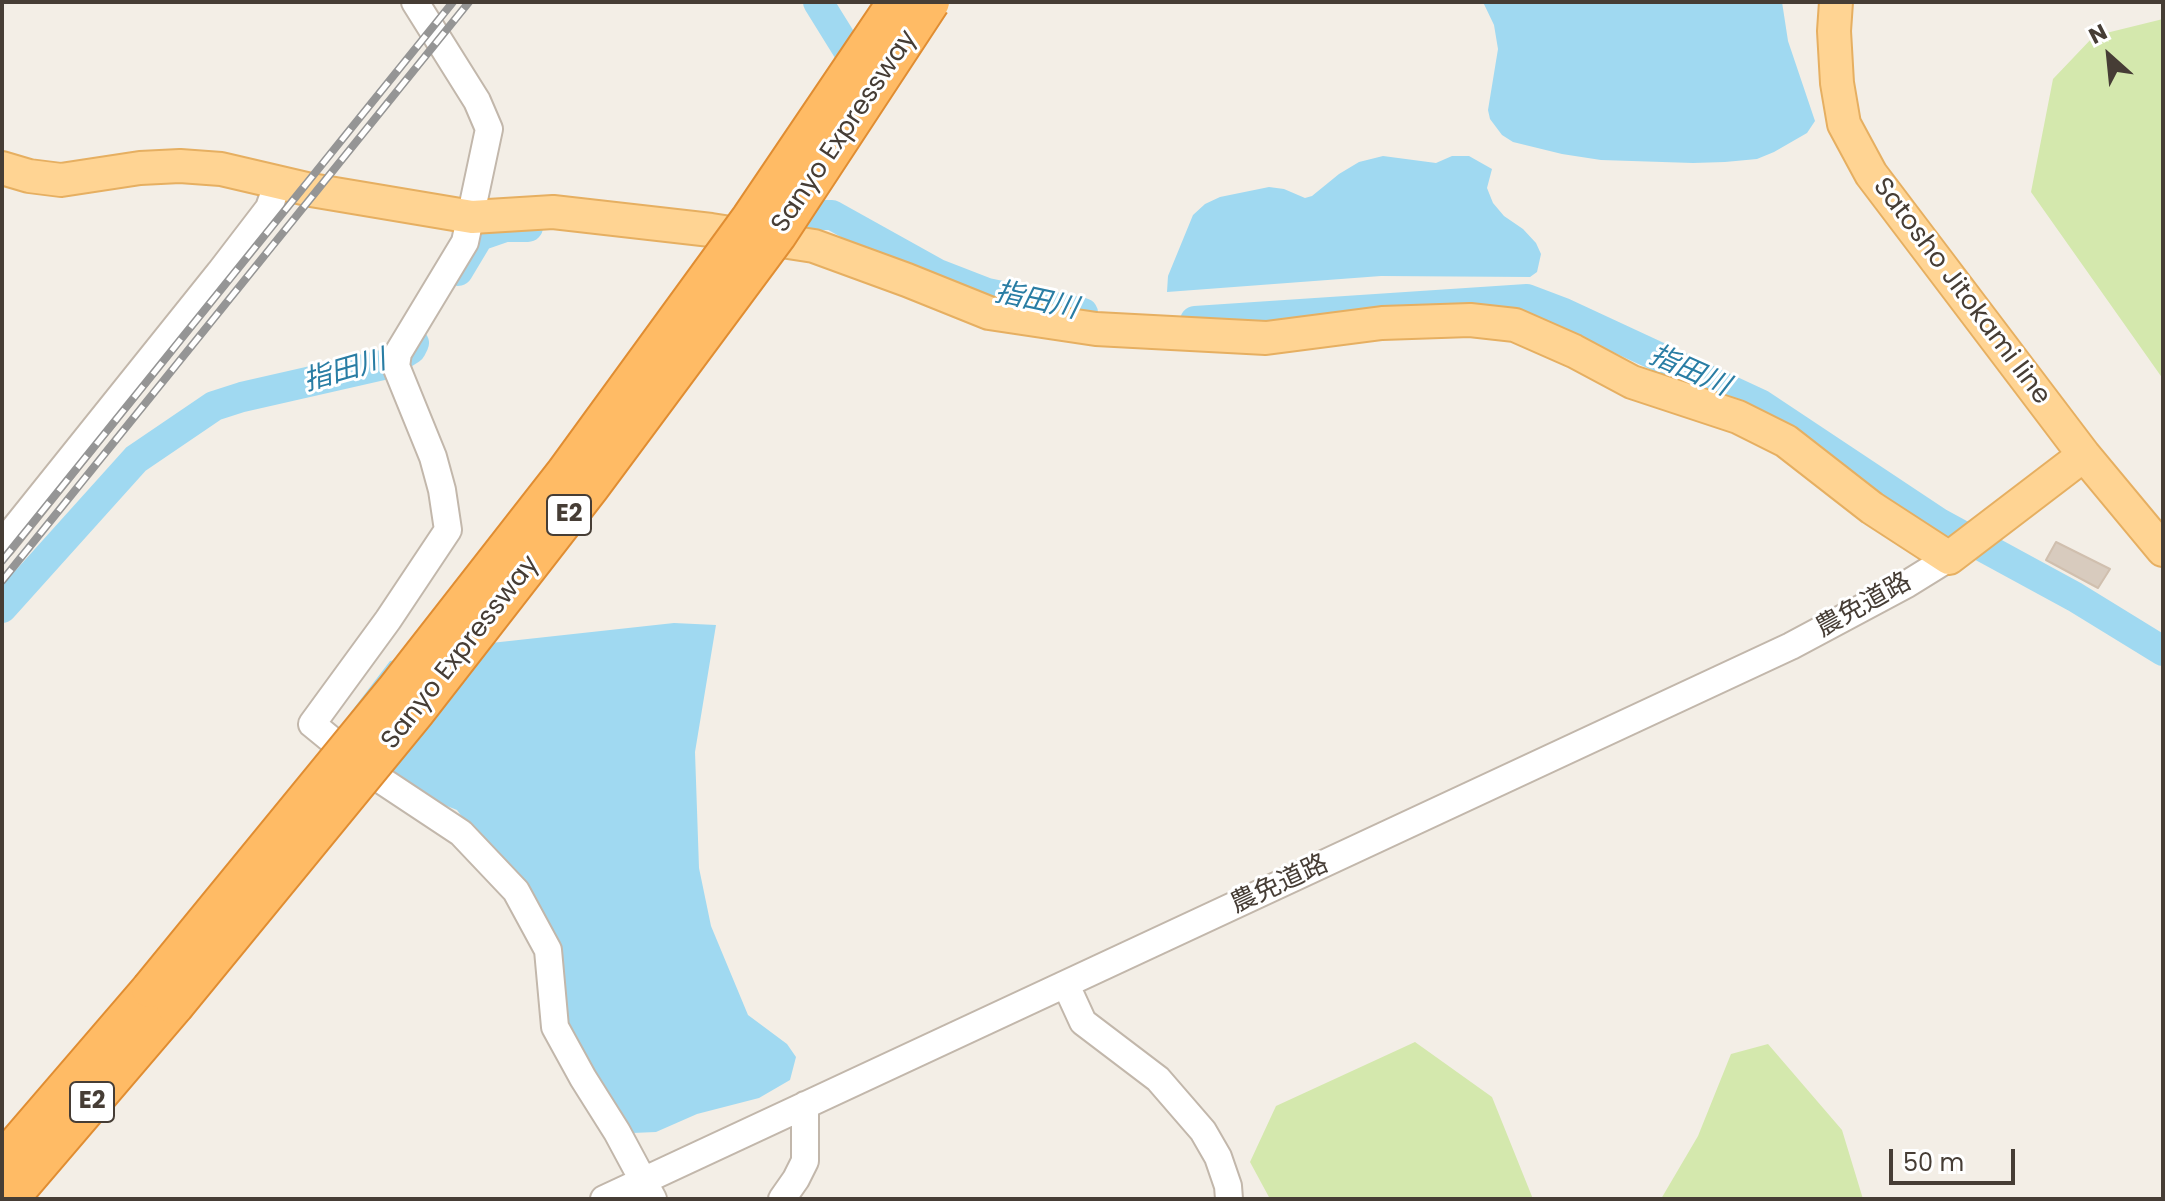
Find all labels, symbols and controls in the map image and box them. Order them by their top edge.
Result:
north arrow [2069,16,2149,96]
text: N [2083,17,2112,52]
street label: Sanyo Expressway [766,25,924,239]
street label: Satosho Jitokami line [1866,173,2056,411]
water label: 指田川 [991,277,1081,327]
water label: 指田川 [1644,340,1734,404]
water label: 指田川 [300,344,390,400]
road number: E2 [547,495,591,535]
street label: Sanyo Expressway [376,550,546,756]
street label: 農免道路 [1811,567,1917,645]
street label: 農免道路 [1226,849,1334,921]
road number: E2 [70,1082,114,1122]
scale bar [1893,1133,2019,1183]
text: 50 m [1903,1146,1964,1179]

